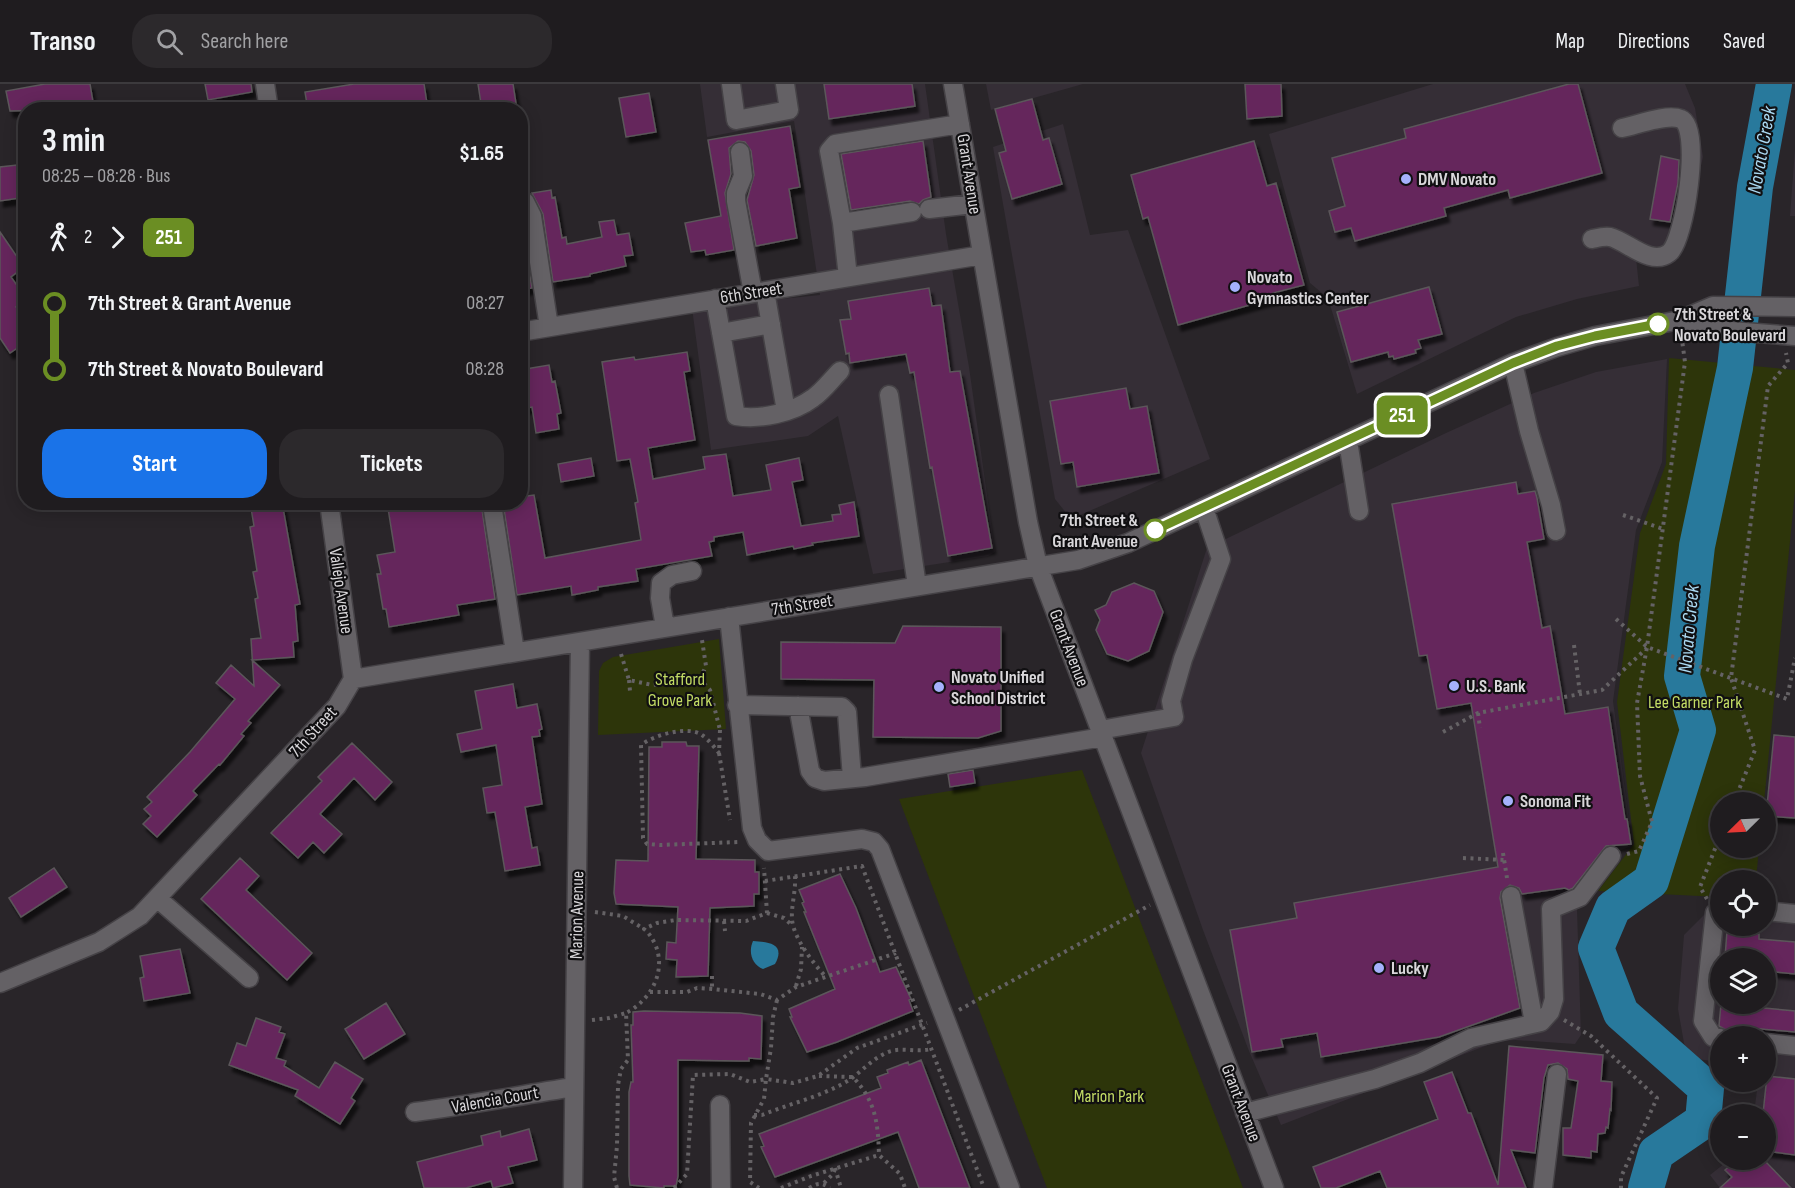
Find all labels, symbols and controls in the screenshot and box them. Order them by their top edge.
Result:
search box [132,14,552,68]
text: Transo [30,25,96,58]
icon: search [153,25,186,58]
text: Search here [201,28,288,55]
text: Map [1555,29,1585,54]
text: Directions [1618,29,1690,54]
text: Saved [1723,29,1765,54]
water label: Novato Creek [1743,104,1782,196]
text: 3 min [42,121,105,161]
street label: Grant Avenue [952,132,986,216]
text: $1.65 [459,140,504,167]
text: 08:25 – 08:28 · Bus [42,164,170,188]
place label: DMV Novato [1418,169,1496,190]
marker: DMV Novato [1399,172,1413,186]
icon: walk [42,221,75,254]
icon: forward [101,221,134,254]
text: 2 [84,225,92,249]
text: 251 [155,225,182,250]
place label: Novato Gymnastics Center [1247,267,1369,309]
street label: 6th Street [719,278,784,308]
marker: Novato Gymnastics Center [1228,280,1242,294]
text: 7th Street & Grant Avenue [88,290,292,317]
text: 08:27 [466,291,504,315]
place label: 7th Street & Novato Boulevard [1674,304,1786,346]
marker: 7th Street & Novato Boulevard [1647,313,1669,335]
text: 7th Street & Novato Boulevard [88,356,323,383]
text: 08:28 [466,357,504,381]
line badge: 251 [1368,396,1436,434]
text: 251 [1389,403,1415,428]
button: Start [42,429,267,498]
button: Tickets [279,429,504,498]
place label: 7th Street & Grant Avenue [1052,510,1138,552]
marker: 7th Street & Grant Avenue [1144,519,1166,541]
street label: Vallejo Avenue [325,547,357,635]
water label: Novato Creek [1673,583,1705,674]
street label: 7th Street [770,590,834,620]
street label: Grant Avenue [1045,606,1093,690]
place label: Novato Unified School District [951,667,1045,709]
park label: Stafford Grove Park [648,669,712,711]
place label: U.S. Bank [1466,676,1526,697]
marker: U.S. Bank [1447,679,1461,693]
marker: Novato Unified School District [932,680,946,694]
park label: Lee Garner Park [1648,692,1742,713]
street label: 7th Street [285,702,342,762]
place label: Sonoma Fit [1520,791,1591,812]
north arrow [1710,792,1776,858]
map controls [1710,792,1776,1170]
marker: Sonoma Fit [1501,794,1515,808]
button: locate [1710,870,1776,936]
street label: Marion Avenue [566,871,588,959]
button: layers [1710,948,1776,1014]
place label: Lucky [1391,958,1429,979]
marker: Lucky [1372,961,1386,975]
button: + [1710,1026,1776,1092]
street label: Grant Avenue [1217,1061,1265,1145]
street label: Valencia Court [450,1082,540,1118]
park label: Marion Park [1074,1086,1144,1107]
button: − [1710,1104,1776,1170]

